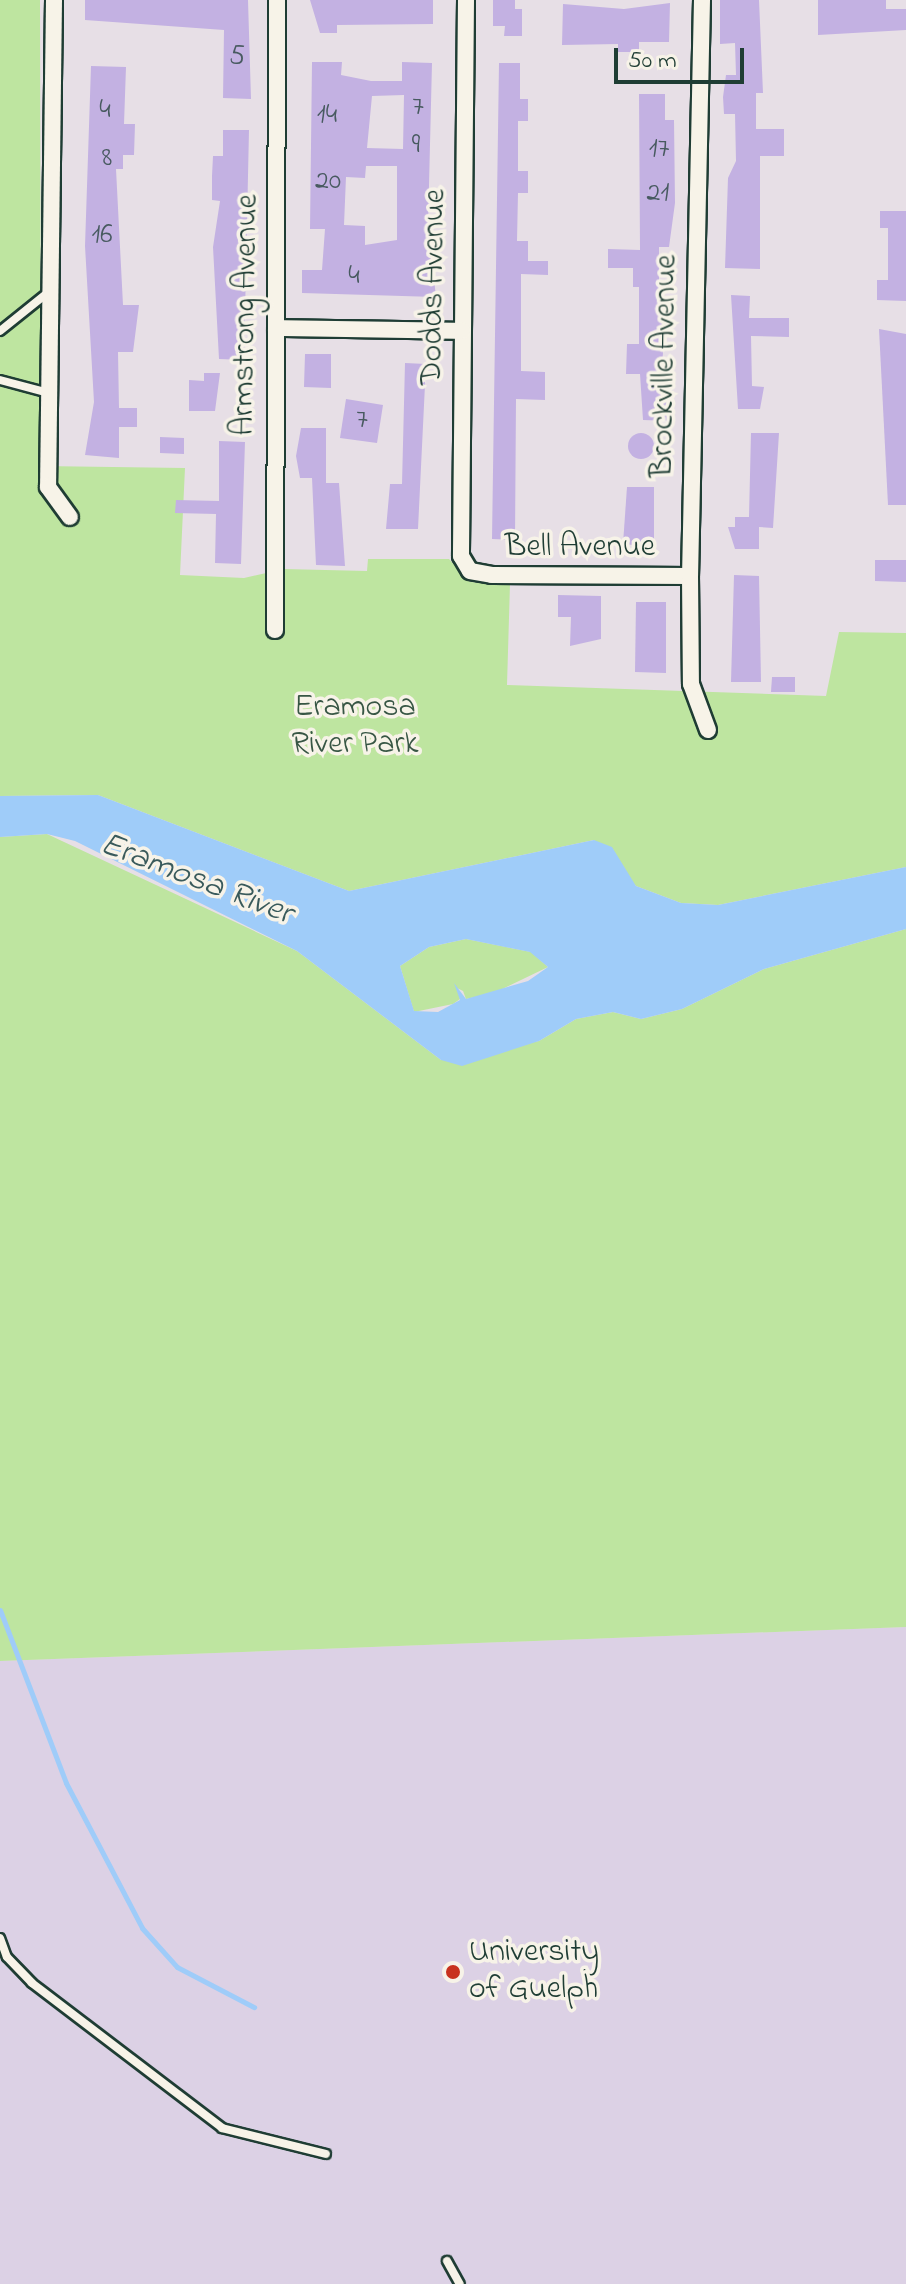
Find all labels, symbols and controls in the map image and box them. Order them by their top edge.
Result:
scale bar [618,32,748,82]
house number: 5 [229,40,245,74]
text: 50 m [628,44,677,79]
house number: 7 [412,91,424,125]
house number: 4 [99,94,111,128]
house number: 14 [317,99,337,133]
house number: 9 [412,129,420,163]
house number: 17 [649,133,669,167]
house number: 8 [102,142,112,176]
house number: 20 [315,165,341,199]
house number: 21 [647,177,669,211]
street label: Dodds Avenue [414,189,456,385]
street label: Armstrong Avenue [226,194,268,436]
house number: 16 [91,219,113,253]
street label: Brockville Avenue [645,254,687,478]
house number: 4 [348,260,360,294]
house number: 7 [356,404,368,438]
street label: Bell Avenue [505,529,655,567]
park label: Eramosa River Park [292,690,418,765]
water label: Eramosa River [94,825,298,935]
place label: University of Guelph [469,1935,599,2010]
marker: University of Guelph [444,1963,462,1981]

